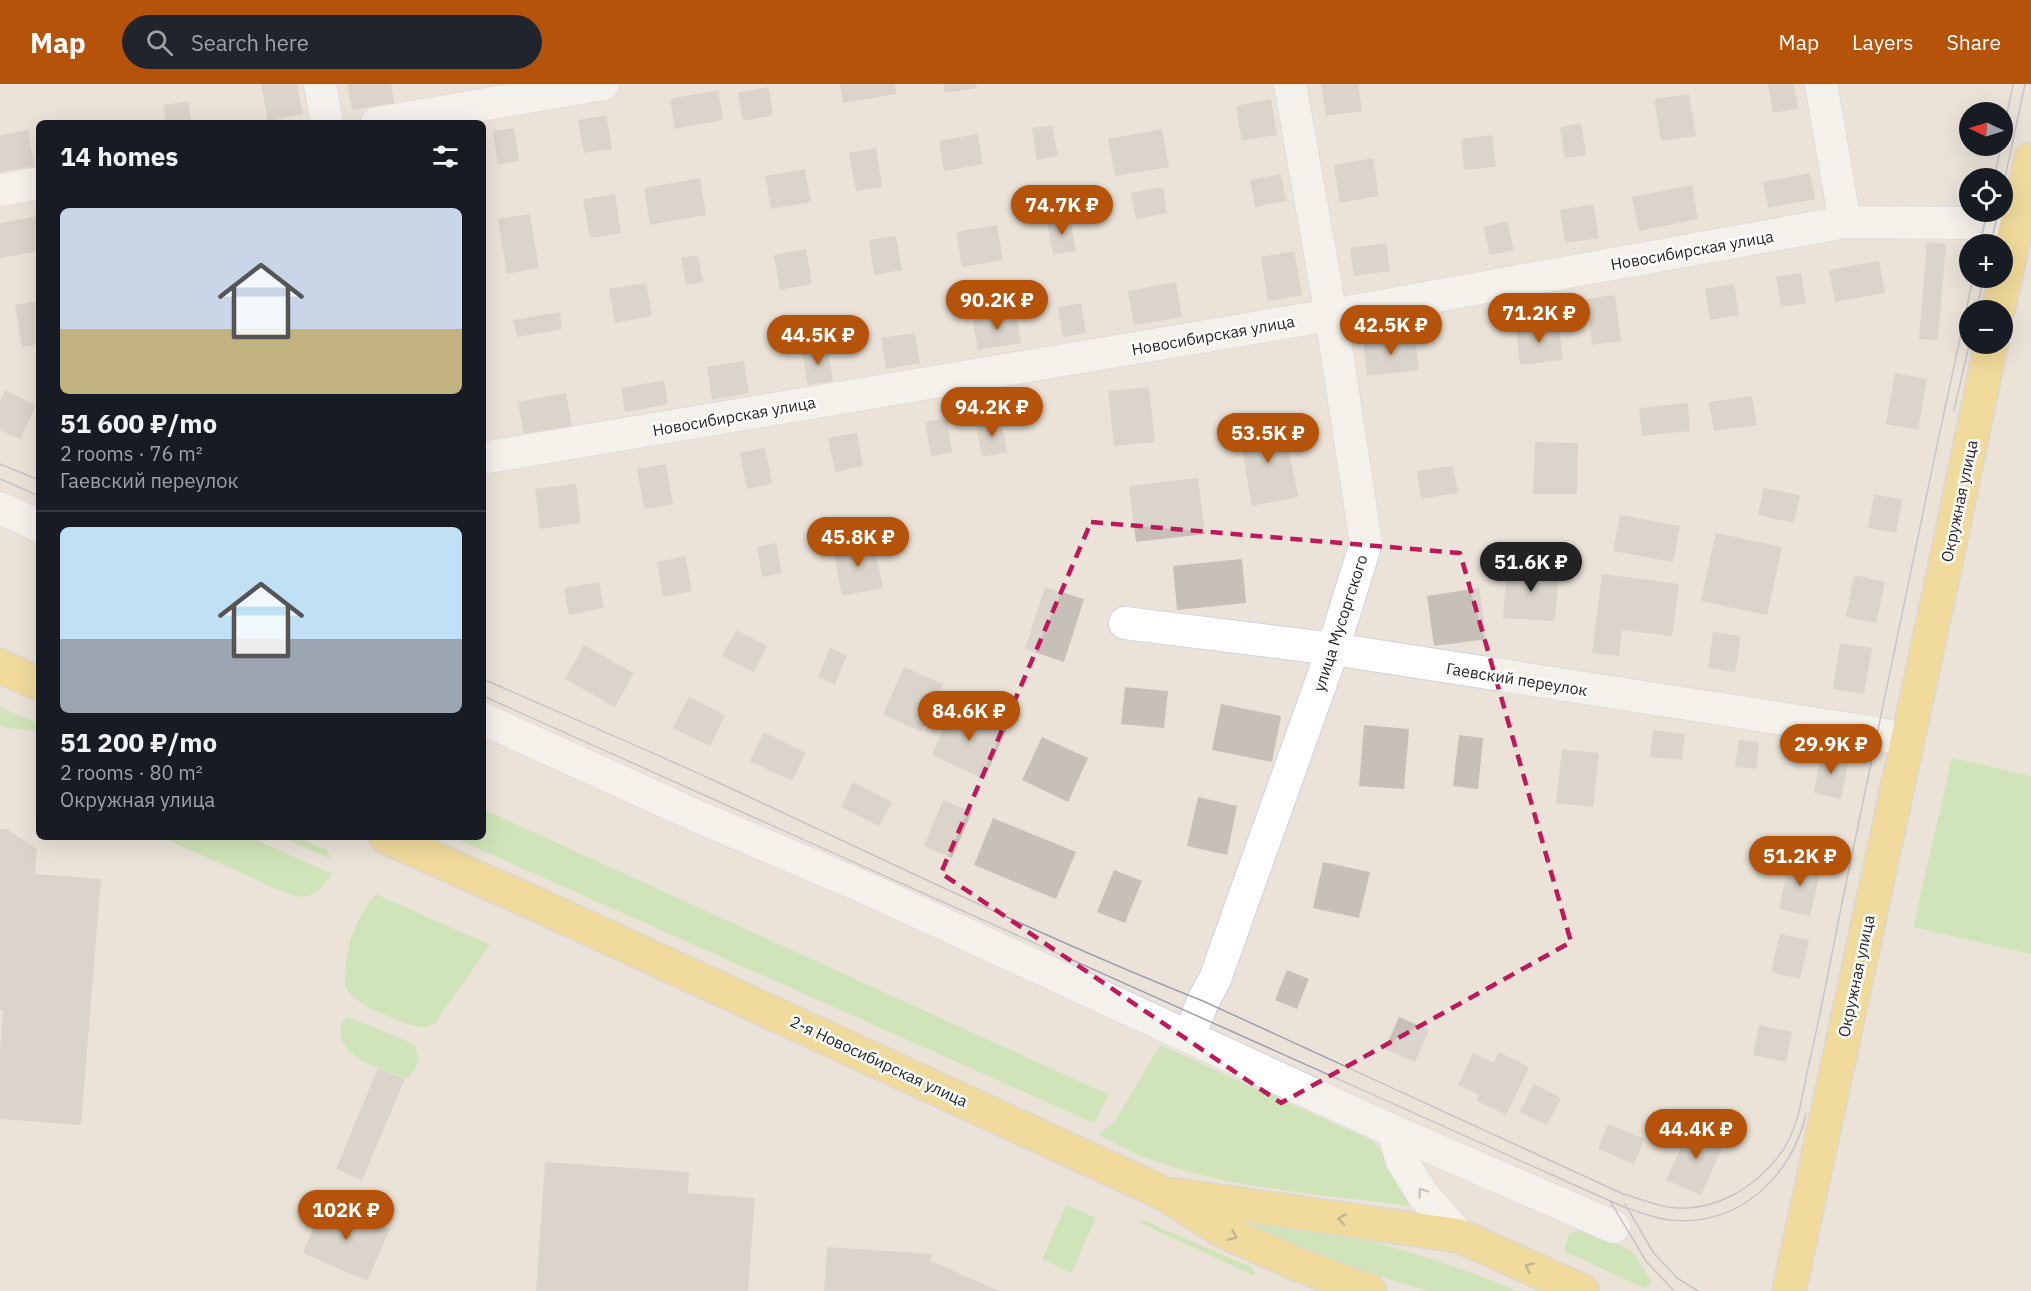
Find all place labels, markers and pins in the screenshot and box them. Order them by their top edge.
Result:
pin: 74.7K ₽ [1007,185,1117,236]
pin: 90.2K ₽ [942,280,1052,331]
pin: 71.2K ₽ [1484,293,1594,344]
pin: 42.5K ₽ [1336,305,1446,356]
pin: 44.5K ₽ [763,315,873,366]
pin: 94.2K ₽ [937,387,1047,438]
pin: 53.5K ₽ [1213,413,1323,464]
pin: 45.8K ₽ [803,517,913,568]
pin: 51.6K ₽ [1476,542,1586,593]
pin: 84.6K ₽ [914,691,1024,742]
pin: 29.9K ₽ [1776,724,1886,775]
pin: 51.2K ₽ [1745,836,1855,887]
pin: 44.4K ₽ [1641,1109,1751,1160]
pin: 102K ₽ [297,1190,395,1241]

